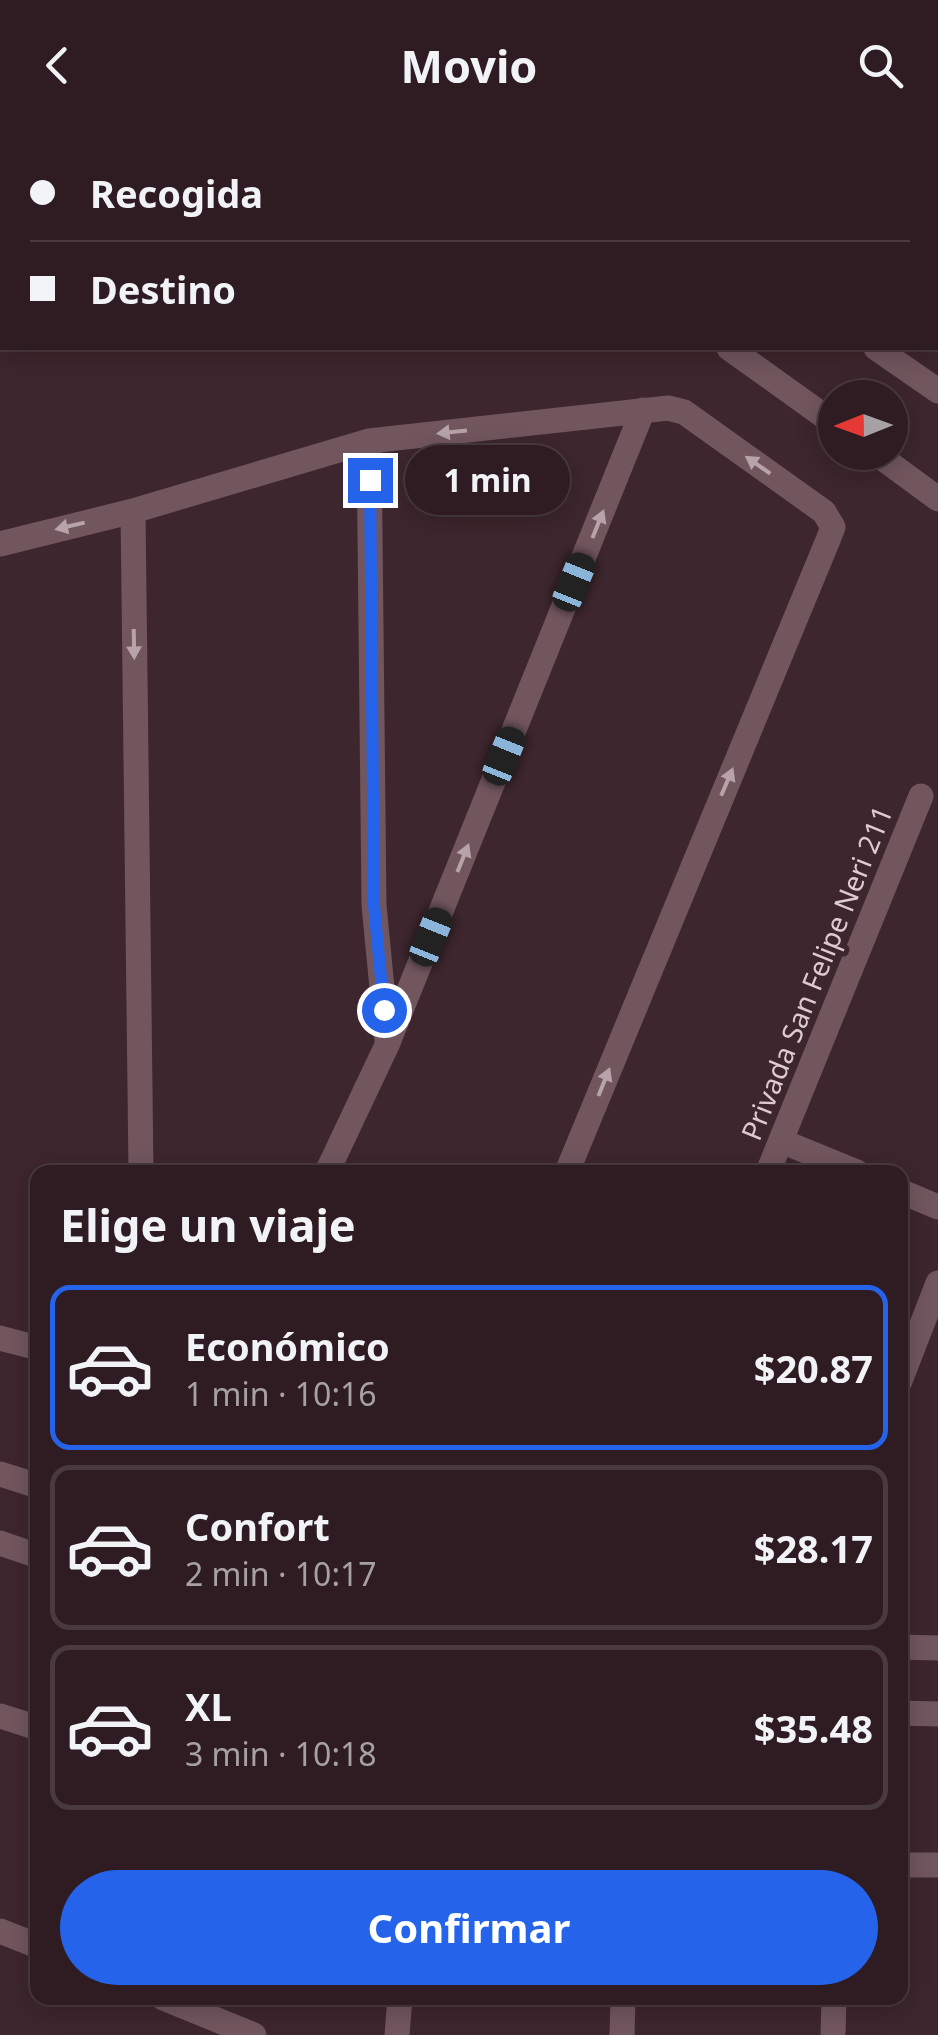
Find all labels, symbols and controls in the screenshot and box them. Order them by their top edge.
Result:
text: Movio [401,35,537,96]
icon: back [30,38,85,93]
icon: search [853,38,908,93]
text: Recogida [90,167,263,219]
text: Destino [90,263,236,315]
north arrow [818,380,908,470]
map controls [818,380,908,470]
one-way arrow [436,424,468,440]
callout: 1 min [405,445,570,515]
one-way arrow [745,456,771,476]
route end [348,458,393,503]
text: 1 min [443,458,532,501]
one-way arrow [590,509,606,539]
one-way arrow [54,519,85,534]
car [549,549,599,615]
one-way arrow [127,628,143,660]
car [479,723,529,789]
one-way arrow [719,767,735,796]
street label: Privada San Felipe Neri 211 [731,800,901,1146]
one-way arrow [455,842,471,872]
car [406,904,456,970]
route start [362,988,407,1033]
one-way arrow [596,1067,612,1097]
text: Elige un viaje [60,1194,356,1255]
text: Económico [185,1320,390,1372]
icon: car [65,1323,155,1413]
text: $20.87 [754,1342,873,1394]
text: 1 min · 10:16 [185,1372,377,1415]
text: Confort [185,1500,330,1552]
icon: car [65,1503,155,1593]
text: $28.17 [754,1522,873,1574]
text: 2 min · 10:17 [185,1552,377,1595]
text: XL [185,1680,232,1732]
icon: car [65,1683,155,1773]
text: $35.48 [754,1702,873,1754]
text: 3 min · 10:18 [185,1732,377,1775]
button: Confirmar [60,1870,878,1985]

